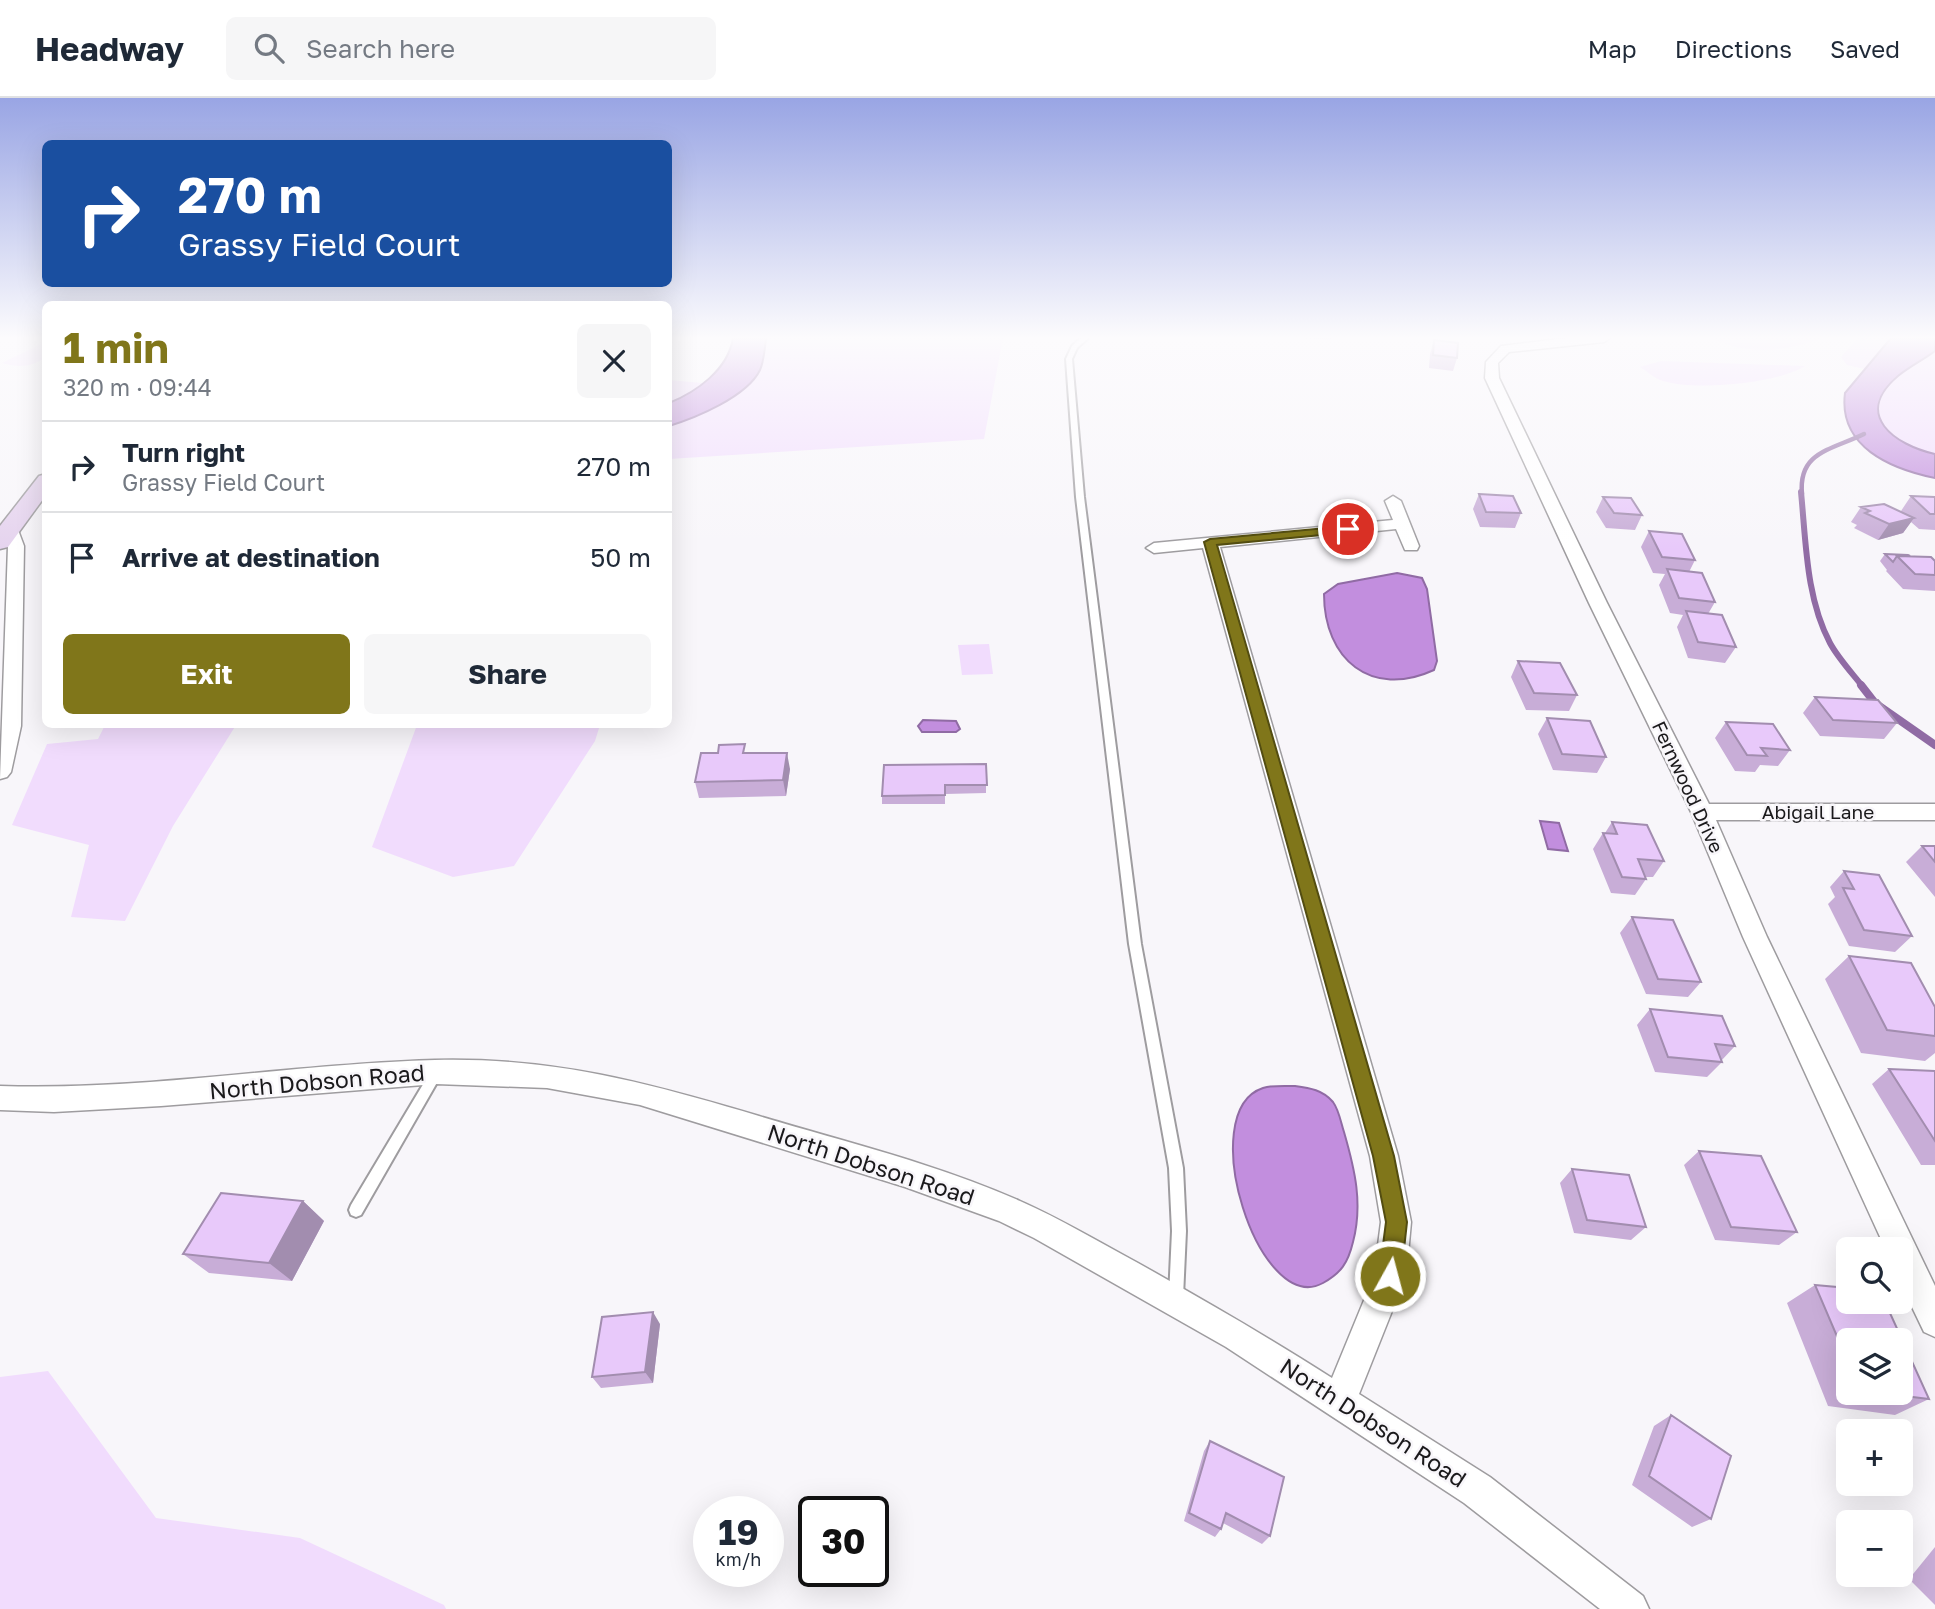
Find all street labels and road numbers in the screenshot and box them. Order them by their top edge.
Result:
street label: Fernwood Drive [1648,717,1729,856]
street label: Abigail Lane [1762,800,1874,823]
street label: North Dobson Road [208,1058,426,1104]
street label: North Dobson Road [764,1117,978,1211]
street label: North Dobson Road [1275,1352,1472,1493]

